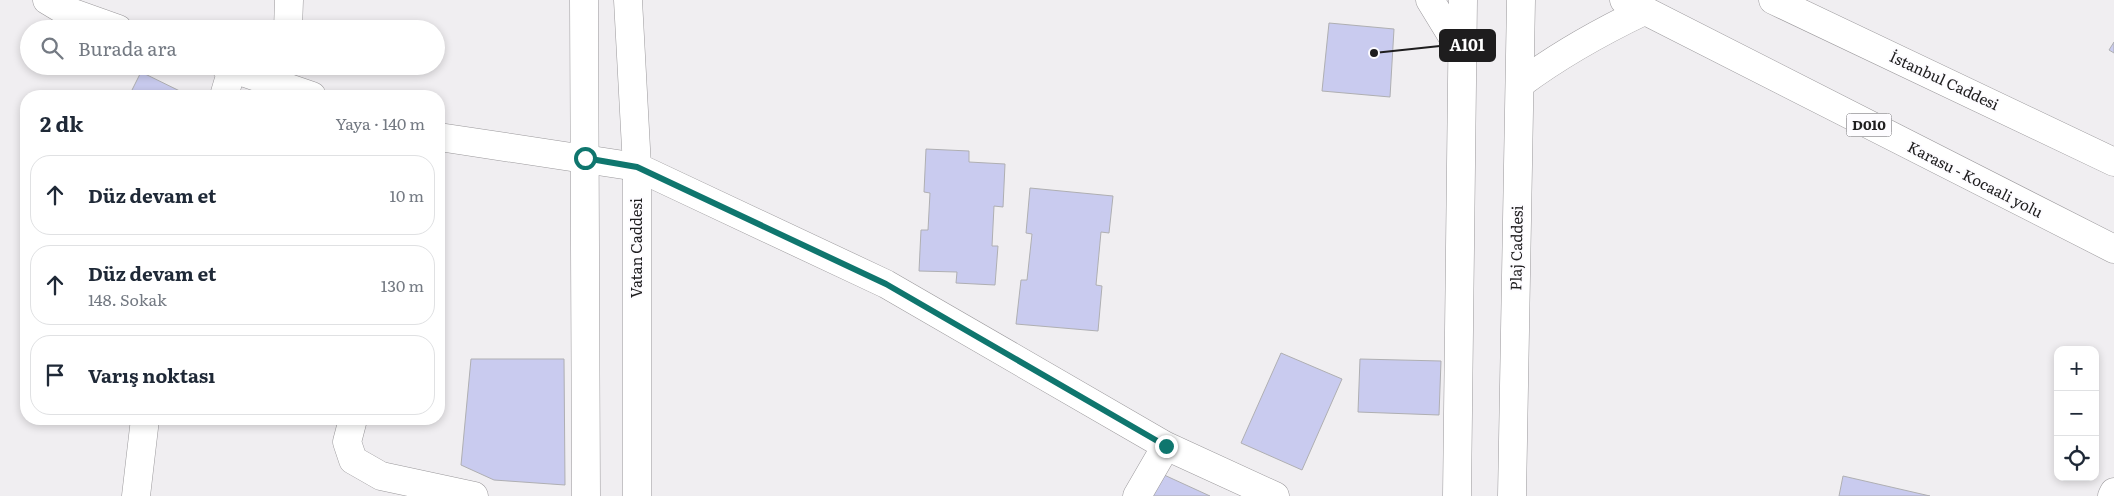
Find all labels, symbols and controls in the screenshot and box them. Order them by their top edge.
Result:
search box [20,20,445,75]
callout: A101 [1440,30,1495,61]
text: A101 [1449,32,1485,56]
icon: search [38,34,66,62]
text: Burada ara [78,34,177,62]
street label: İstanbul Caddesi [1886,44,2003,115]
text: 2 dk [40,107,83,138]
text: Yaya · 140 m [335,111,425,135]
road number: D010 [1846,114,1892,136]
street label: Karasu - Kocaali yolu [1904,135,2048,223]
route start [574,147,597,170]
icon: ahead [41,181,69,209]
text: Düz devam et [88,181,216,209]
text: 10 m [390,183,424,207]
street label: Vatan Caddesi [624,198,647,298]
street label: Plaj Caddesi [1503,205,1528,291]
text: Düz devam et [88,259,216,287]
icon: ahead [41,271,69,299]
text: 130 m [381,273,424,297]
text: 148. Sokak [88,287,167,311]
map controls [2054,346,2099,481]
button: + [2054,346,2099,391]
icon: arrive [41,361,69,389]
text: Varış noktası [88,361,215,389]
button: − [2054,391,2099,436]
route end [1155,435,1178,458]
button: locate [2054,436,2099,481]

